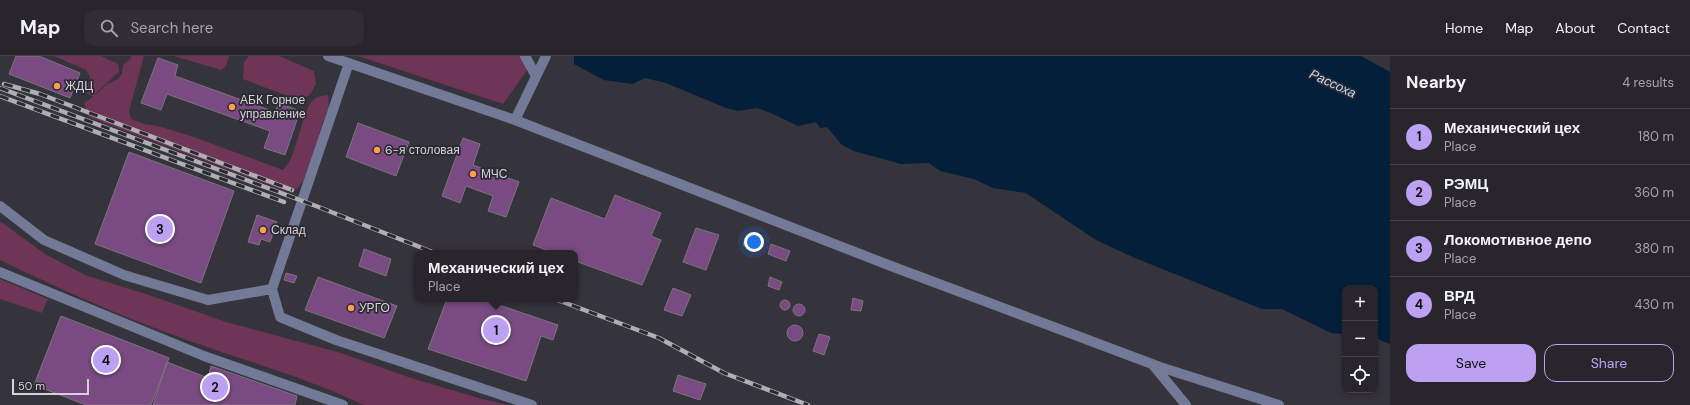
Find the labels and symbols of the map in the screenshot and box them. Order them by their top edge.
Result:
water label: Рассоха [1307,65,1359,102]
place label: ЖДЦ [65,78,93,94]
marker: ЖДЦ [52,81,62,91]
place label: АБК Горное управление [240,92,306,122]
marker: АБК Горное управление [227,102,237,112]
place label: 6-я столовая [385,142,460,158]
marker: 6-я столовая [372,145,382,155]
place label: МЧС [481,166,508,182]
marker: МЧС [468,169,478,179]
pin: 3 [147,214,173,244]
place label: Склад [271,222,306,238]
marker: Склад [258,225,268,235]
your location [744,232,764,252]
place label: УРГО [359,300,390,316]
marker: УРГО [346,303,356,313]
pin: 1 [483,315,509,345]
pin: 4 [93,345,119,375]
pin: 2 [202,372,228,402]
scale bar [12,377,89,396]

